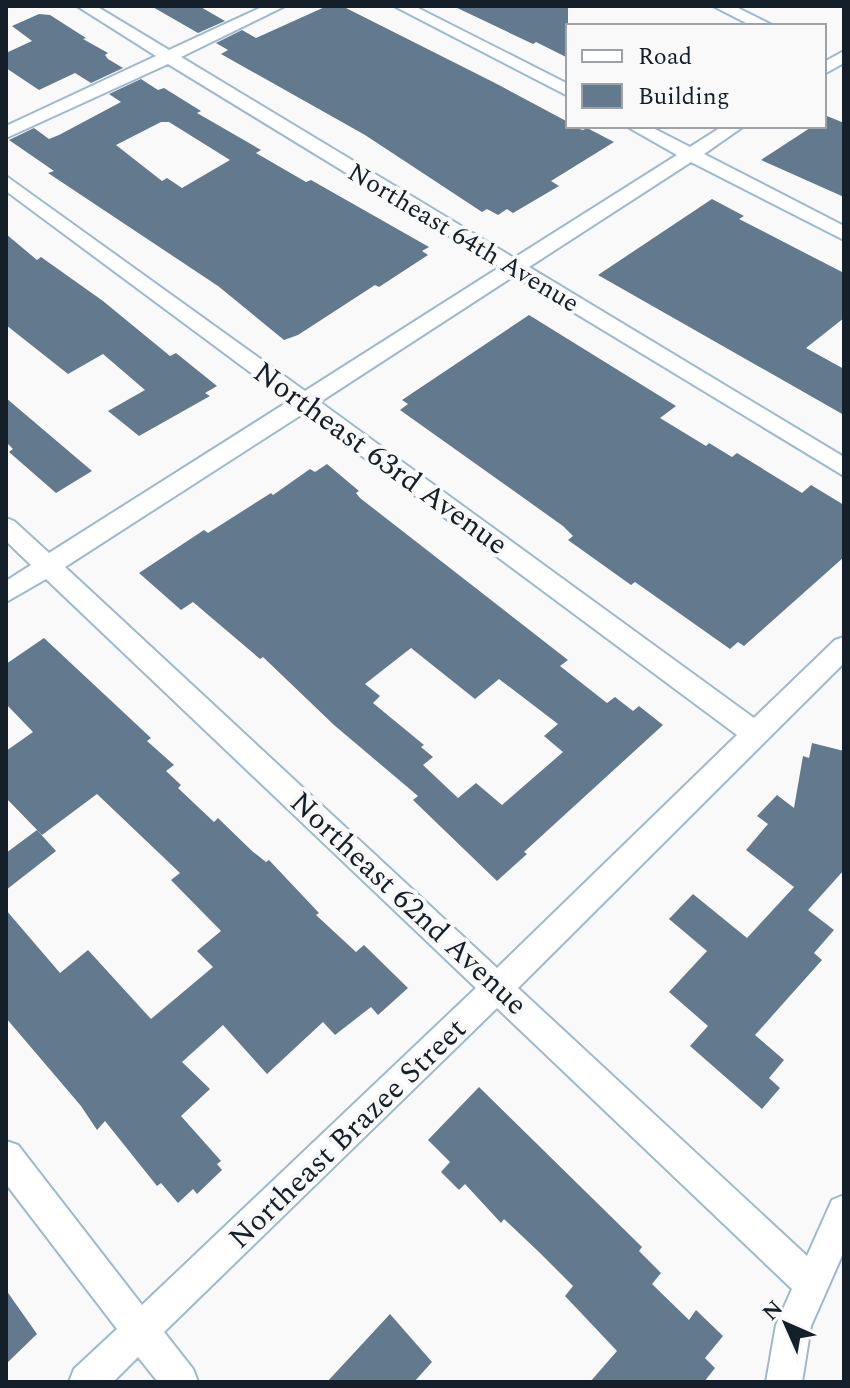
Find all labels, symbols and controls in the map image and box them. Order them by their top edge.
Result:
legend [566,24,826,128]
text: Road [638,39,692,75]
text: Building [638,79,730,115]
street label: Northeast 64th Avenue [340,153,587,323]
street label: Northeast 63rd Avenue [243,350,518,567]
street label: Northeast 62nd Avenue [279,781,538,1027]
street label: Northeast Brazee Street [218,1007,477,1260]
north arrow [746,1284,826,1364]
text: N [755,1293,791,1329]

